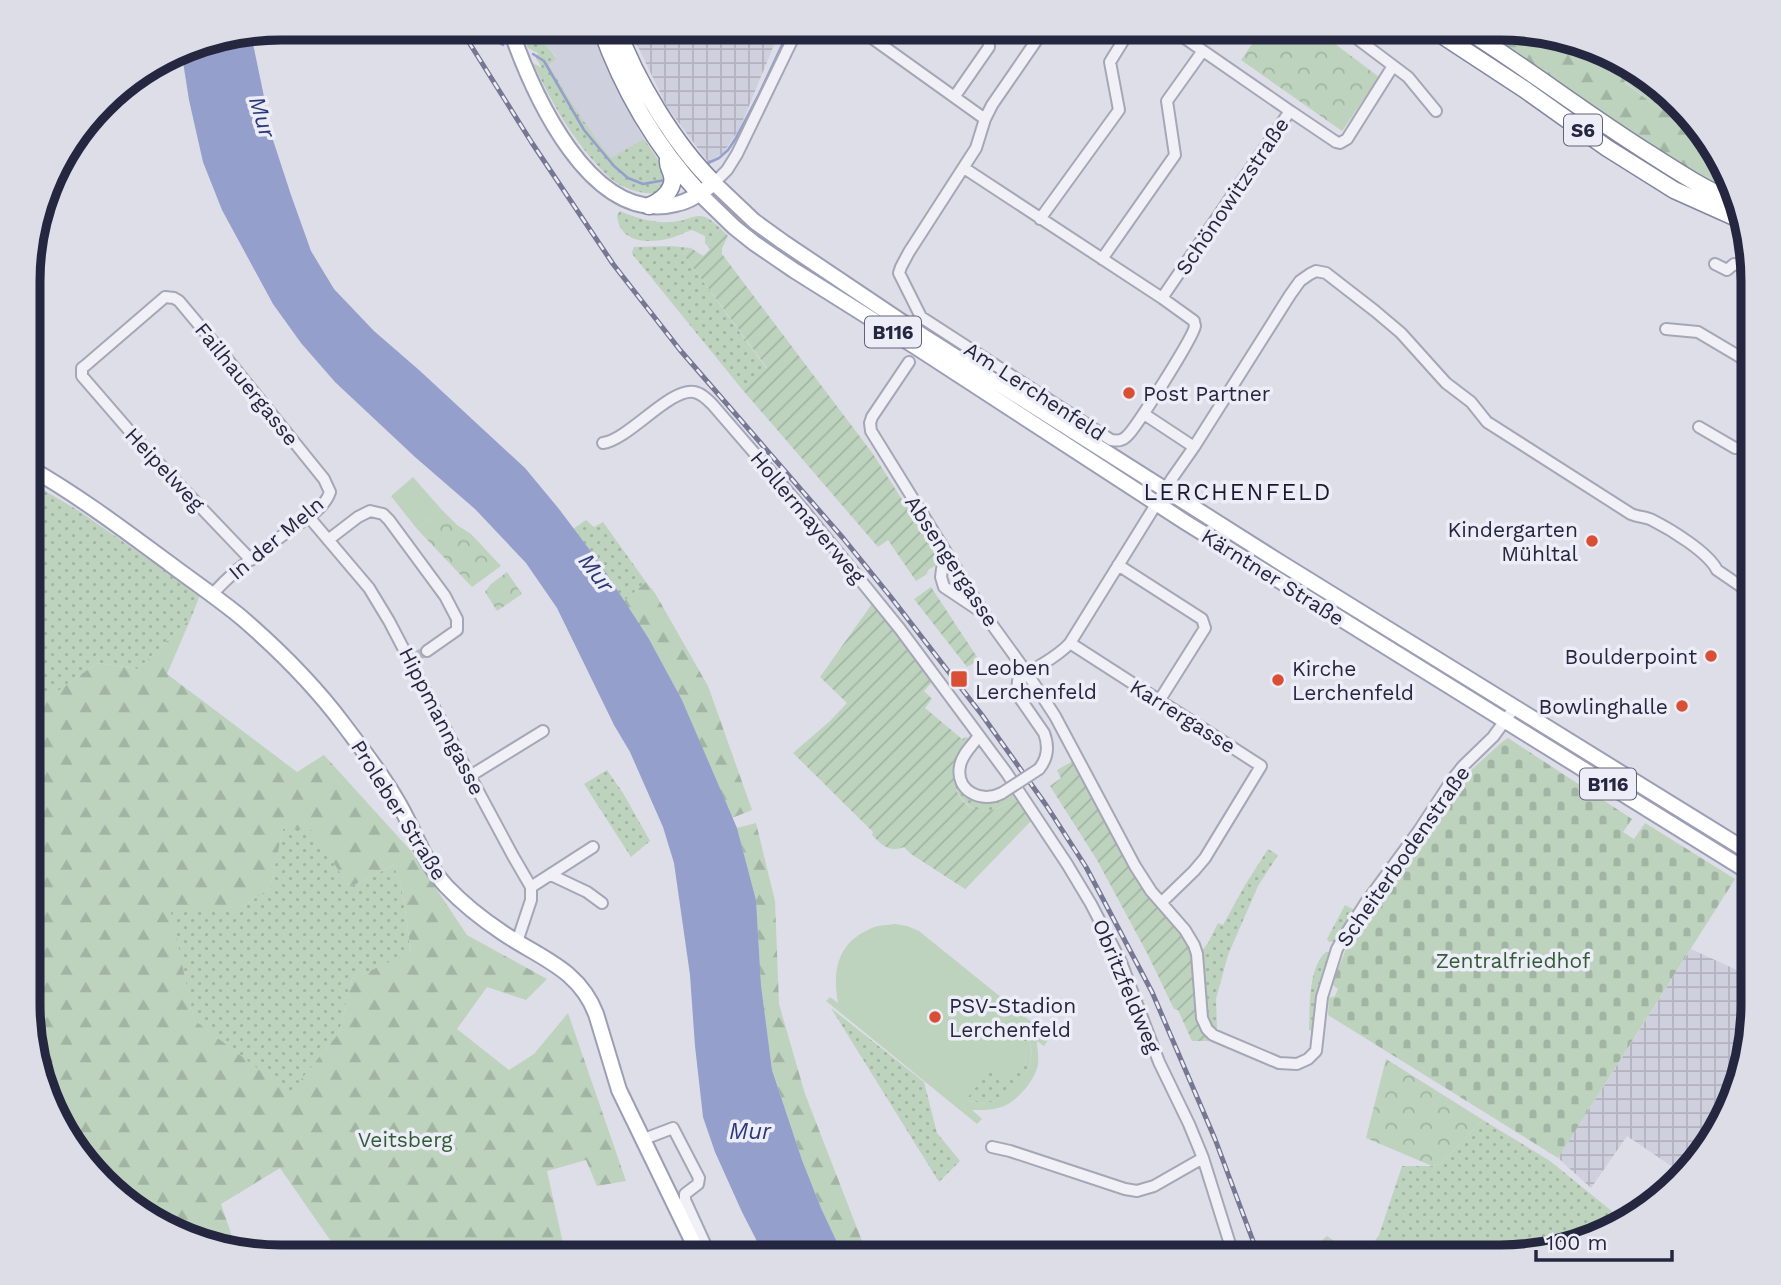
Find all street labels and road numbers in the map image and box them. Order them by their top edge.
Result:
street label: Schönowitzstraße [1170,113,1294,279]
road number: S6 [1564,114,1602,146]
road number: B116 [865,316,921,348]
street label: Failhauergasse [190,317,304,451]
street label: Am Lerchenfeld [960,336,1110,446]
street label: Heipelweg [120,422,210,516]
street label: Hollermayerweg [745,446,871,589]
street label: In der Meln [223,491,329,585]
street label: Absengergasse [900,491,1004,631]
street label: Kärntner Straße [1197,523,1349,631]
street label: Hippmanngasse [394,643,490,799]
street label: Karrergasse [1126,674,1240,758]
street label: Proleber Straße [346,735,452,885]
street label: Scheiterbodenstraße [1331,761,1475,951]
road number: B116 [1580,768,1636,800]
street label: Obritzfeldweg [1088,915,1167,1058]

